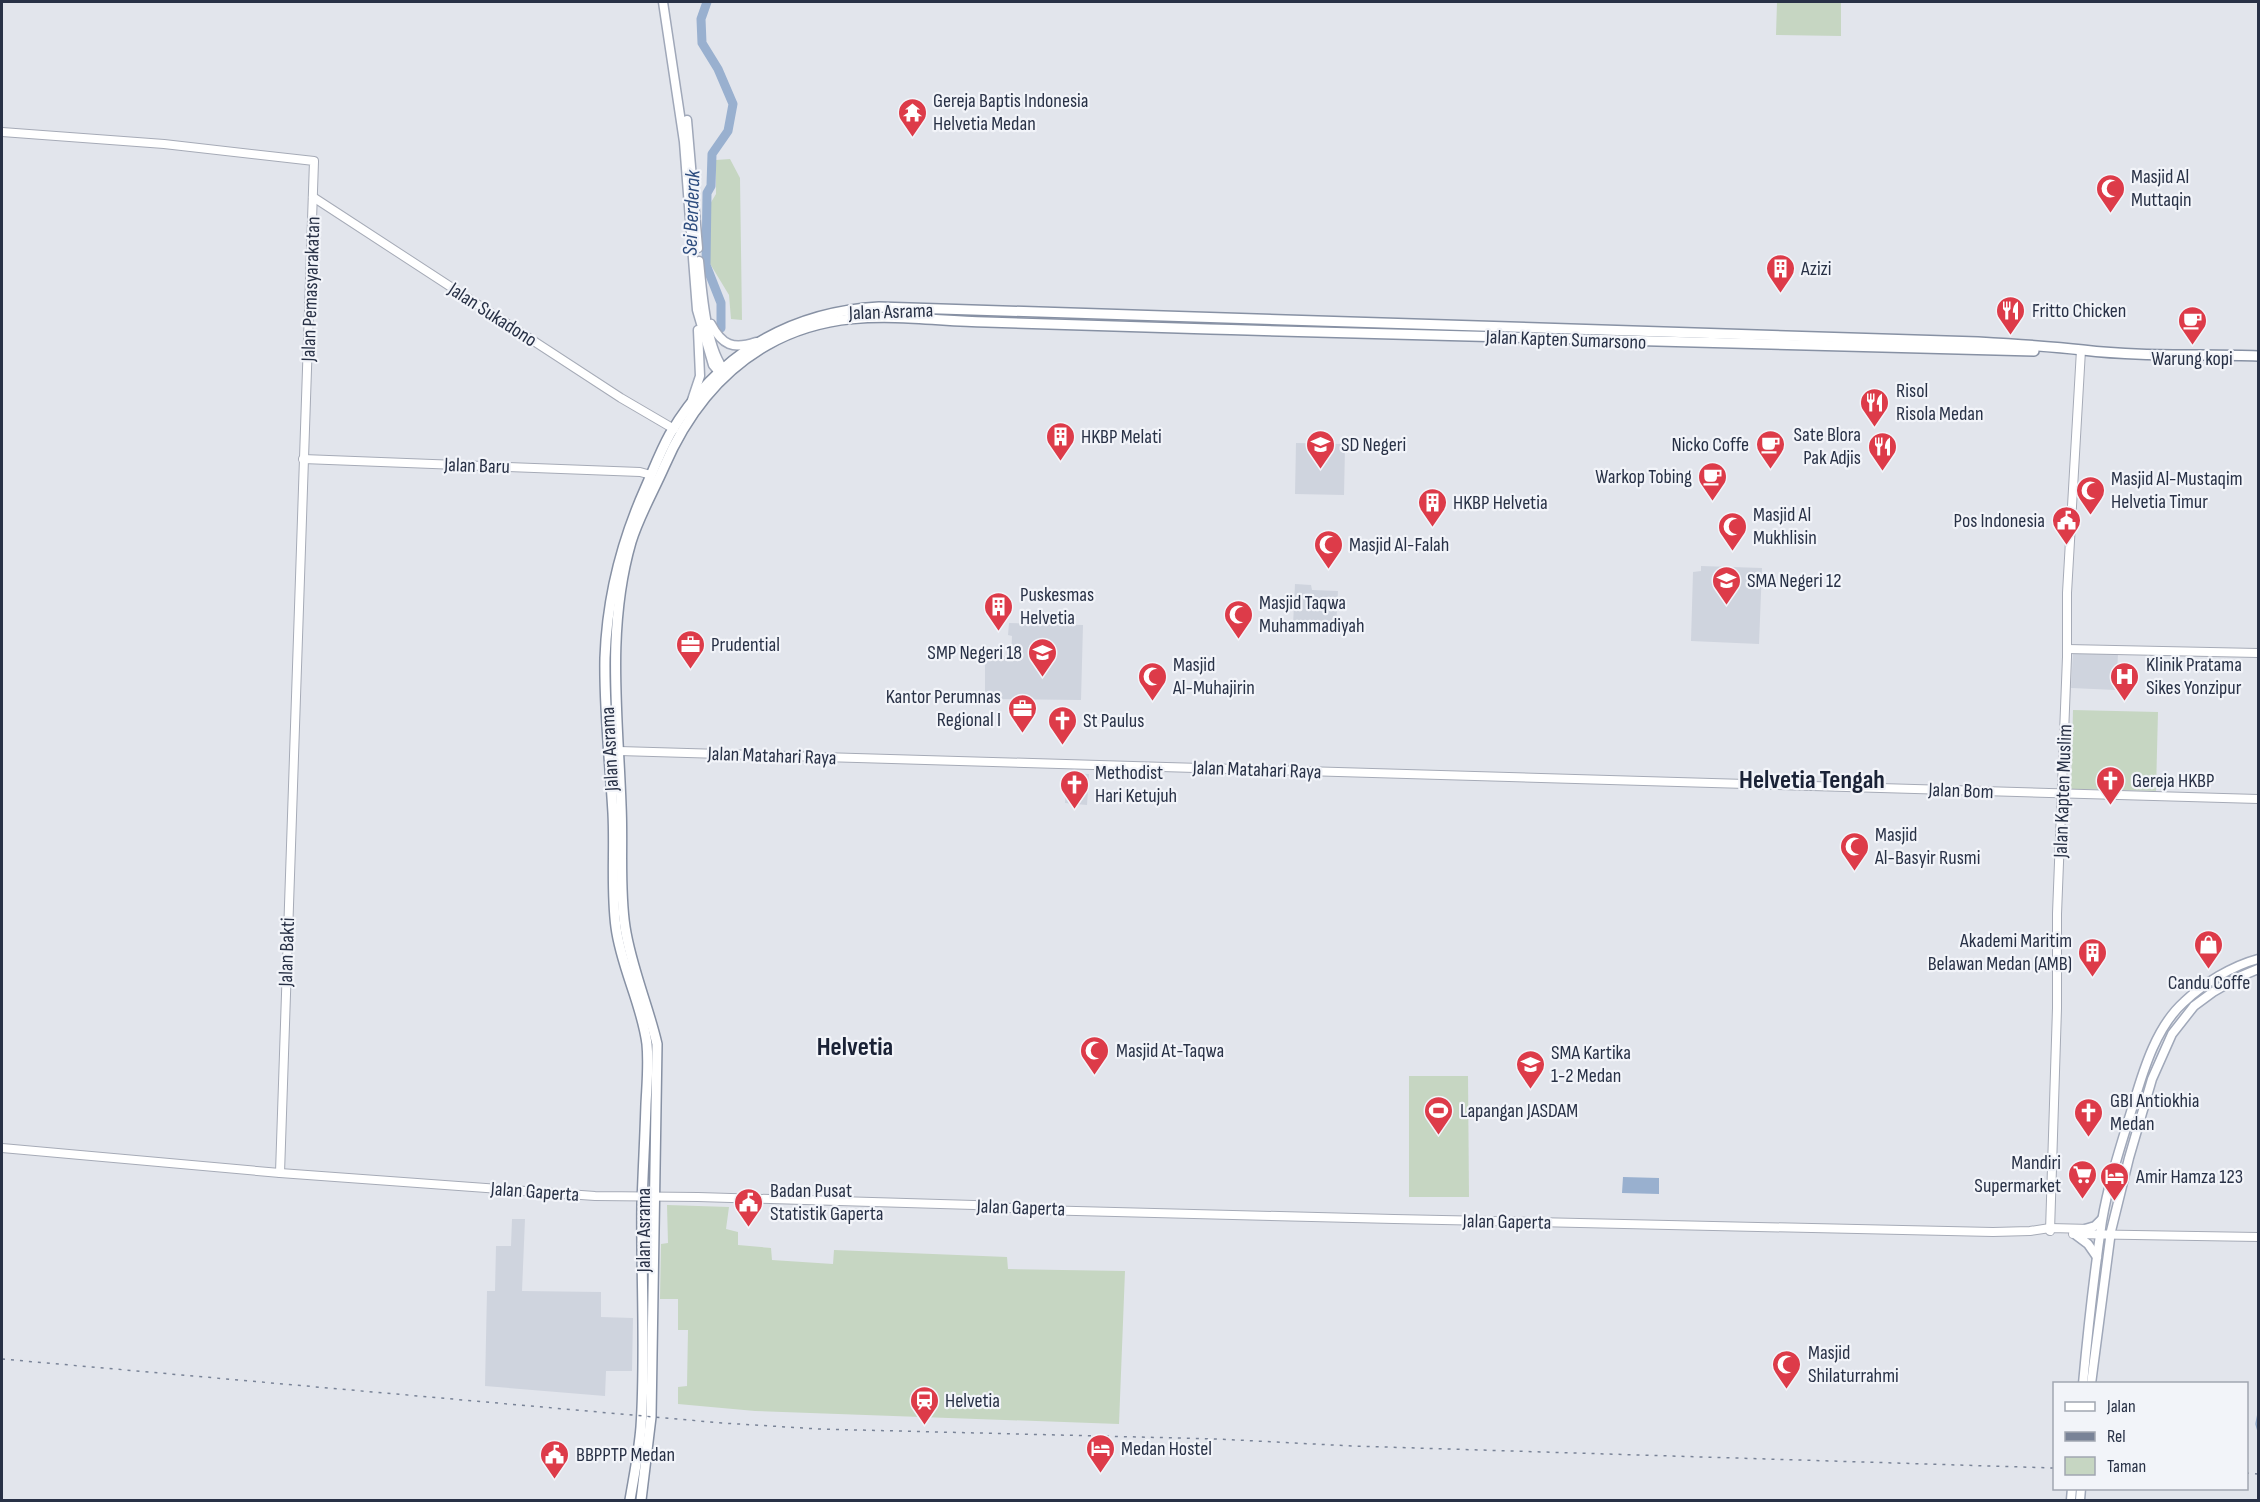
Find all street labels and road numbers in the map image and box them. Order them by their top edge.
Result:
street label: Jalan Pemasyarakatan [296,216,326,363]
street label: Jalan Sukadono [443,277,541,352]
street label: Jalan Asrama [847,299,934,326]
street label: Jalan Kapten Sumarsono [1484,325,1647,355]
street label: Jalan Baru [443,453,510,479]
street label: Jalan Asrama [596,706,624,793]
street label: Jalan Kapten Muslim [2049,724,2077,859]
street label: Jalan Matahari Raya [706,742,837,770]
street label: Jalan Matahari Raya [1191,756,1322,784]
street label: Jalan Bom [1927,778,1994,804]
street label: Jalan Bakti [274,917,300,988]
street label: Jalan Gaperta [489,1177,580,1207]
street label: Jalan Asrama [632,1188,656,1273]
street label: Jalan Gaperta [975,1194,1066,1222]
street label: Jalan Gaperta [1462,1209,1551,1235]

